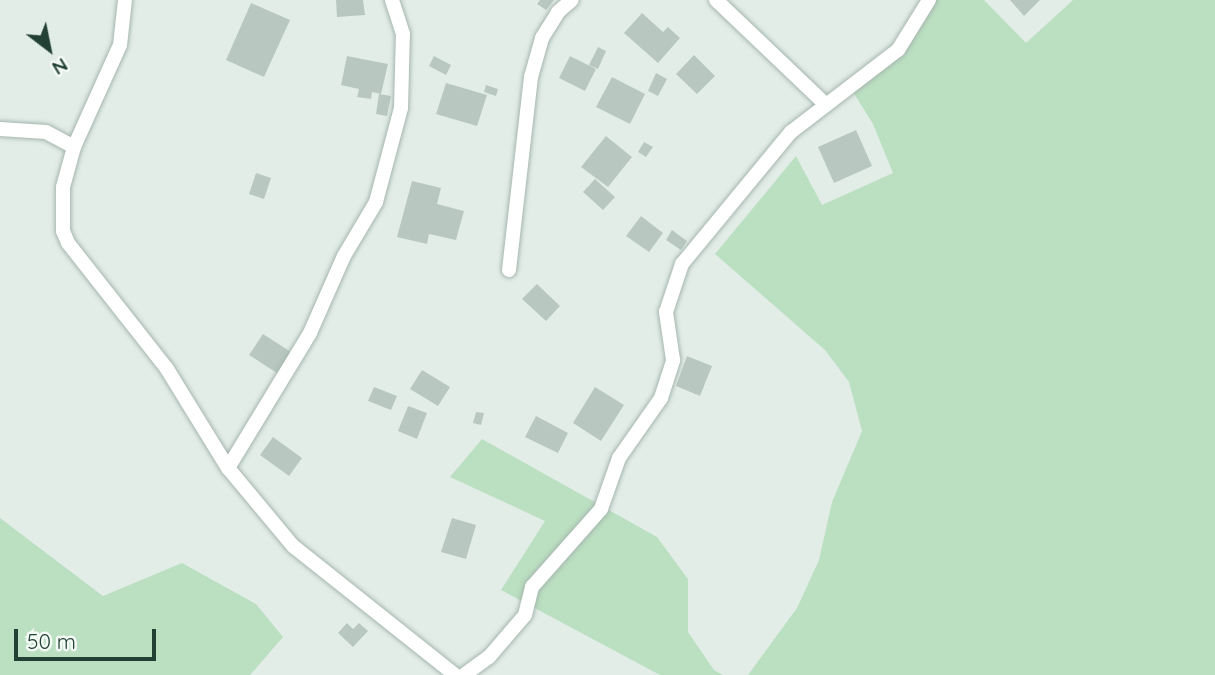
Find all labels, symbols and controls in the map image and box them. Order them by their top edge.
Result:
north arrow [14,14,84,84]
text: N [48,53,72,81]
scale bar [18,616,159,660]
text: 50 m [27,628,76,654]

